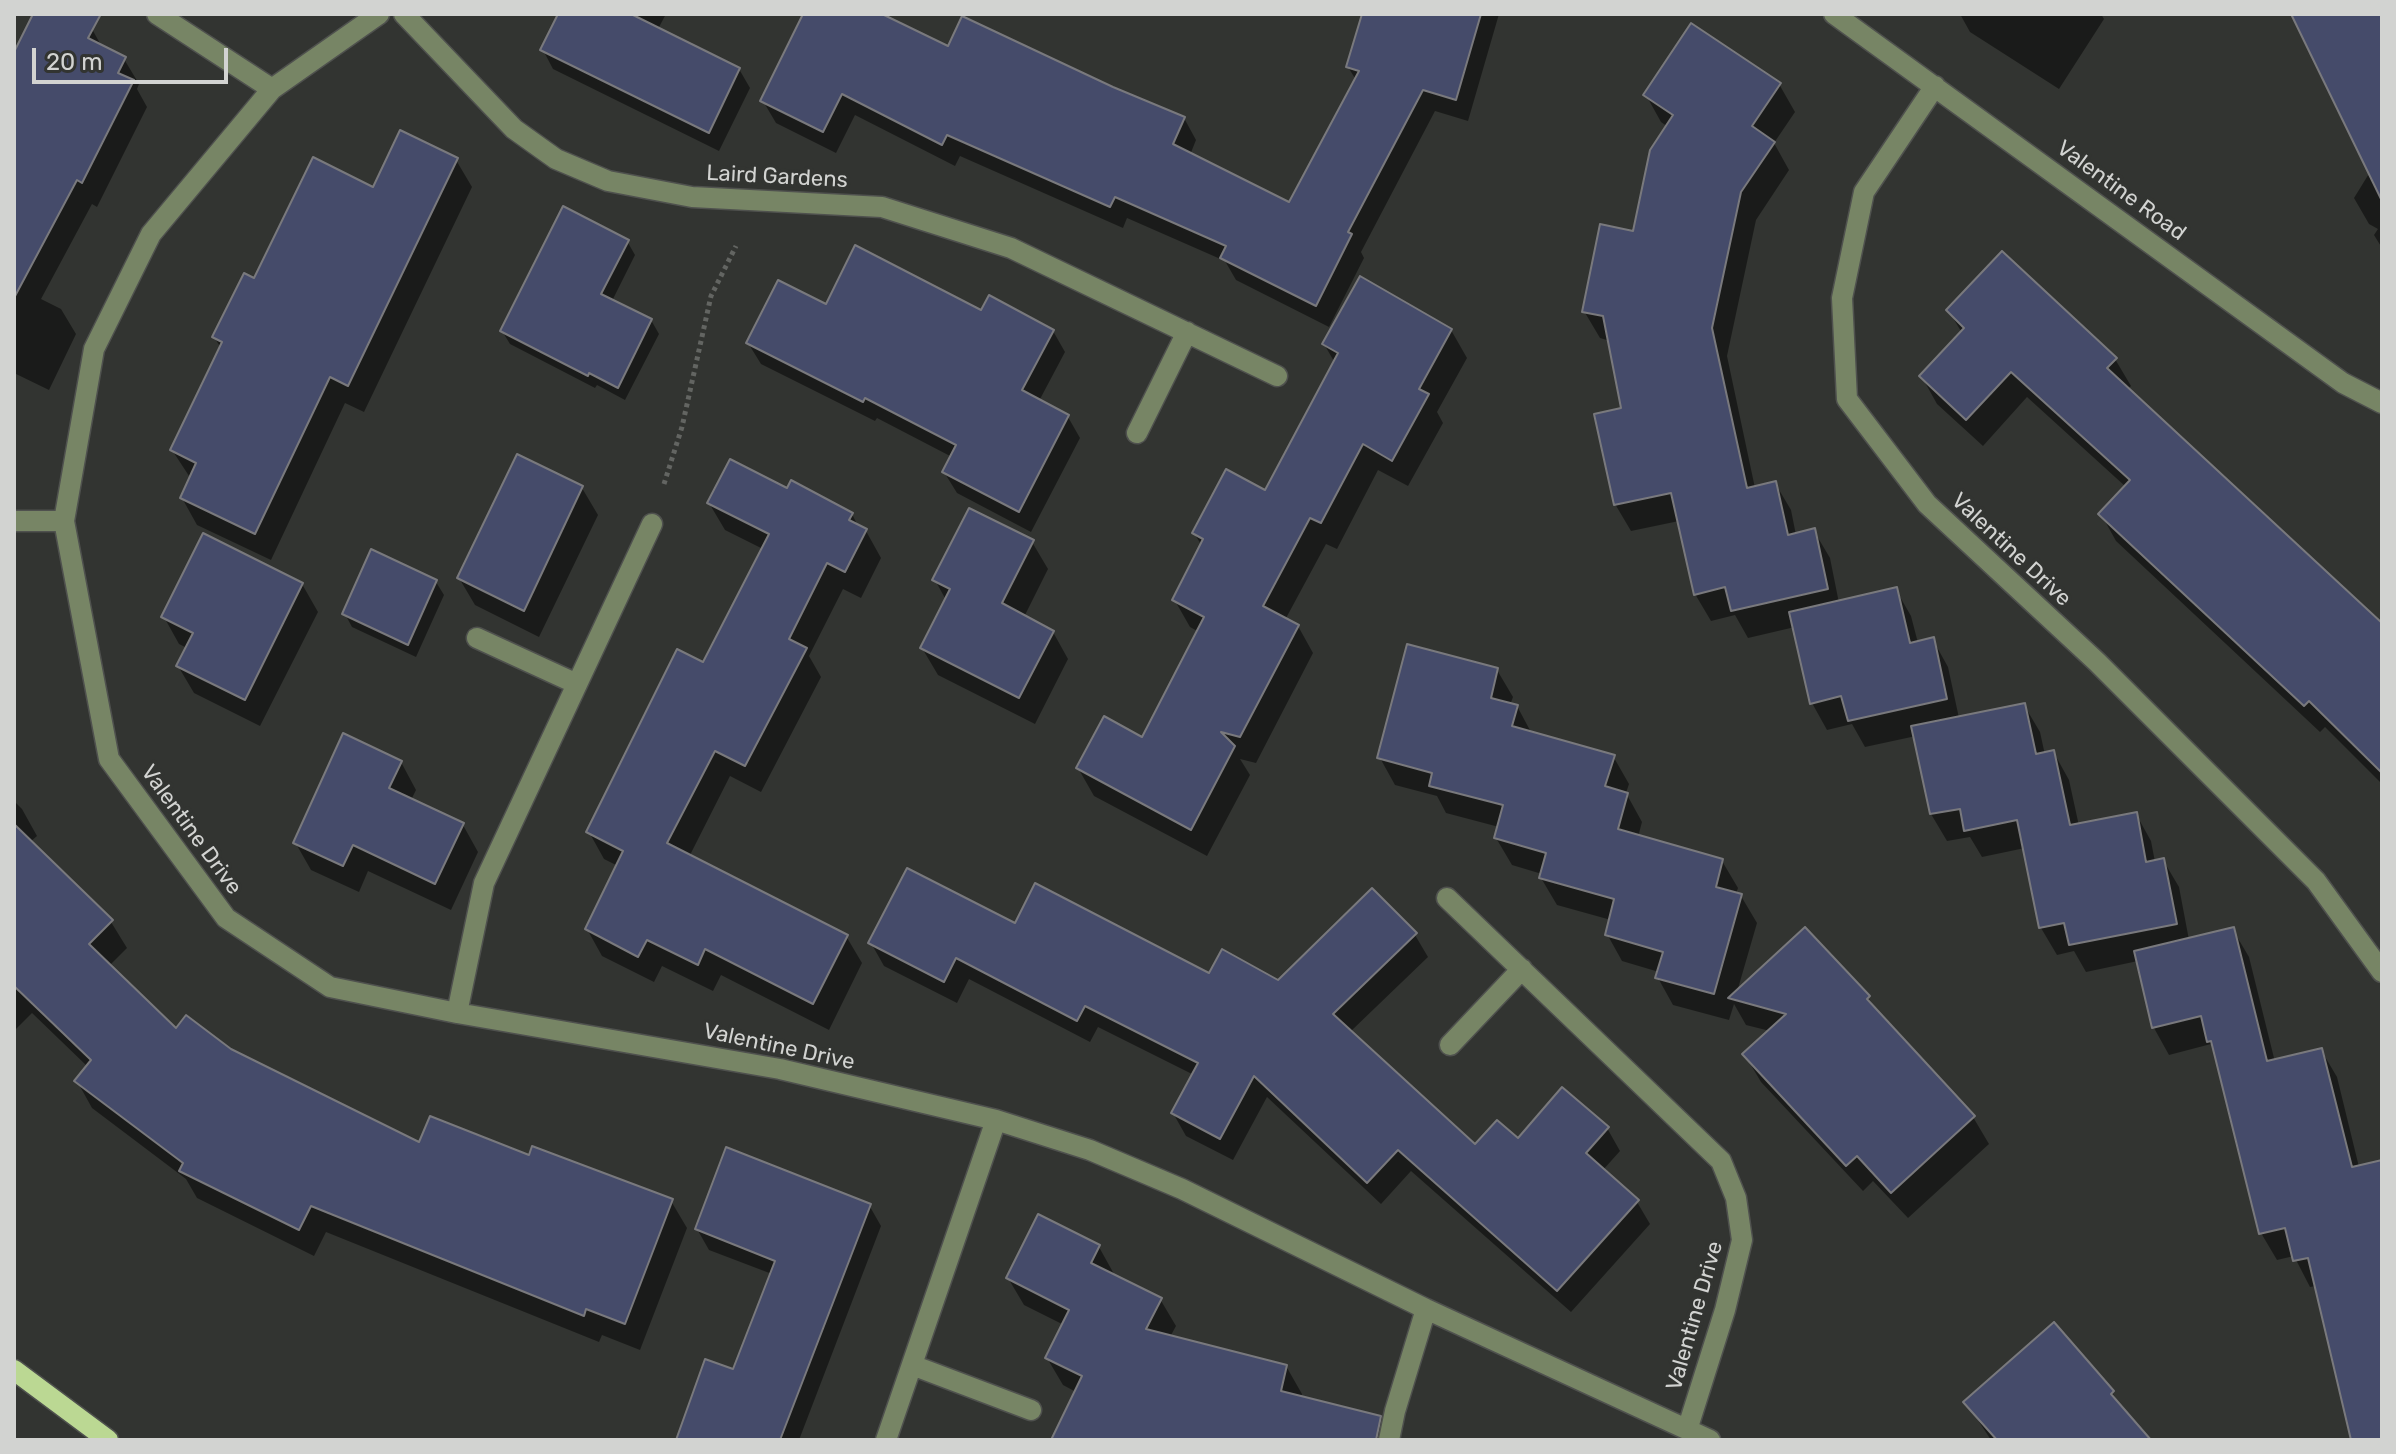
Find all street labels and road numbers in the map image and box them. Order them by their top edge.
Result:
street label: Valentine Road [2051,135,2191,247]
street label: Laird Gardens [706,160,848,194]
street label: Valentine Drive [1946,488,2076,612]
street label: Valentine Drive [135,760,247,900]
street label: Valentine Drive [701,1018,857,1076]
street label: Valentine Drive [1661,1238,1729,1394]

